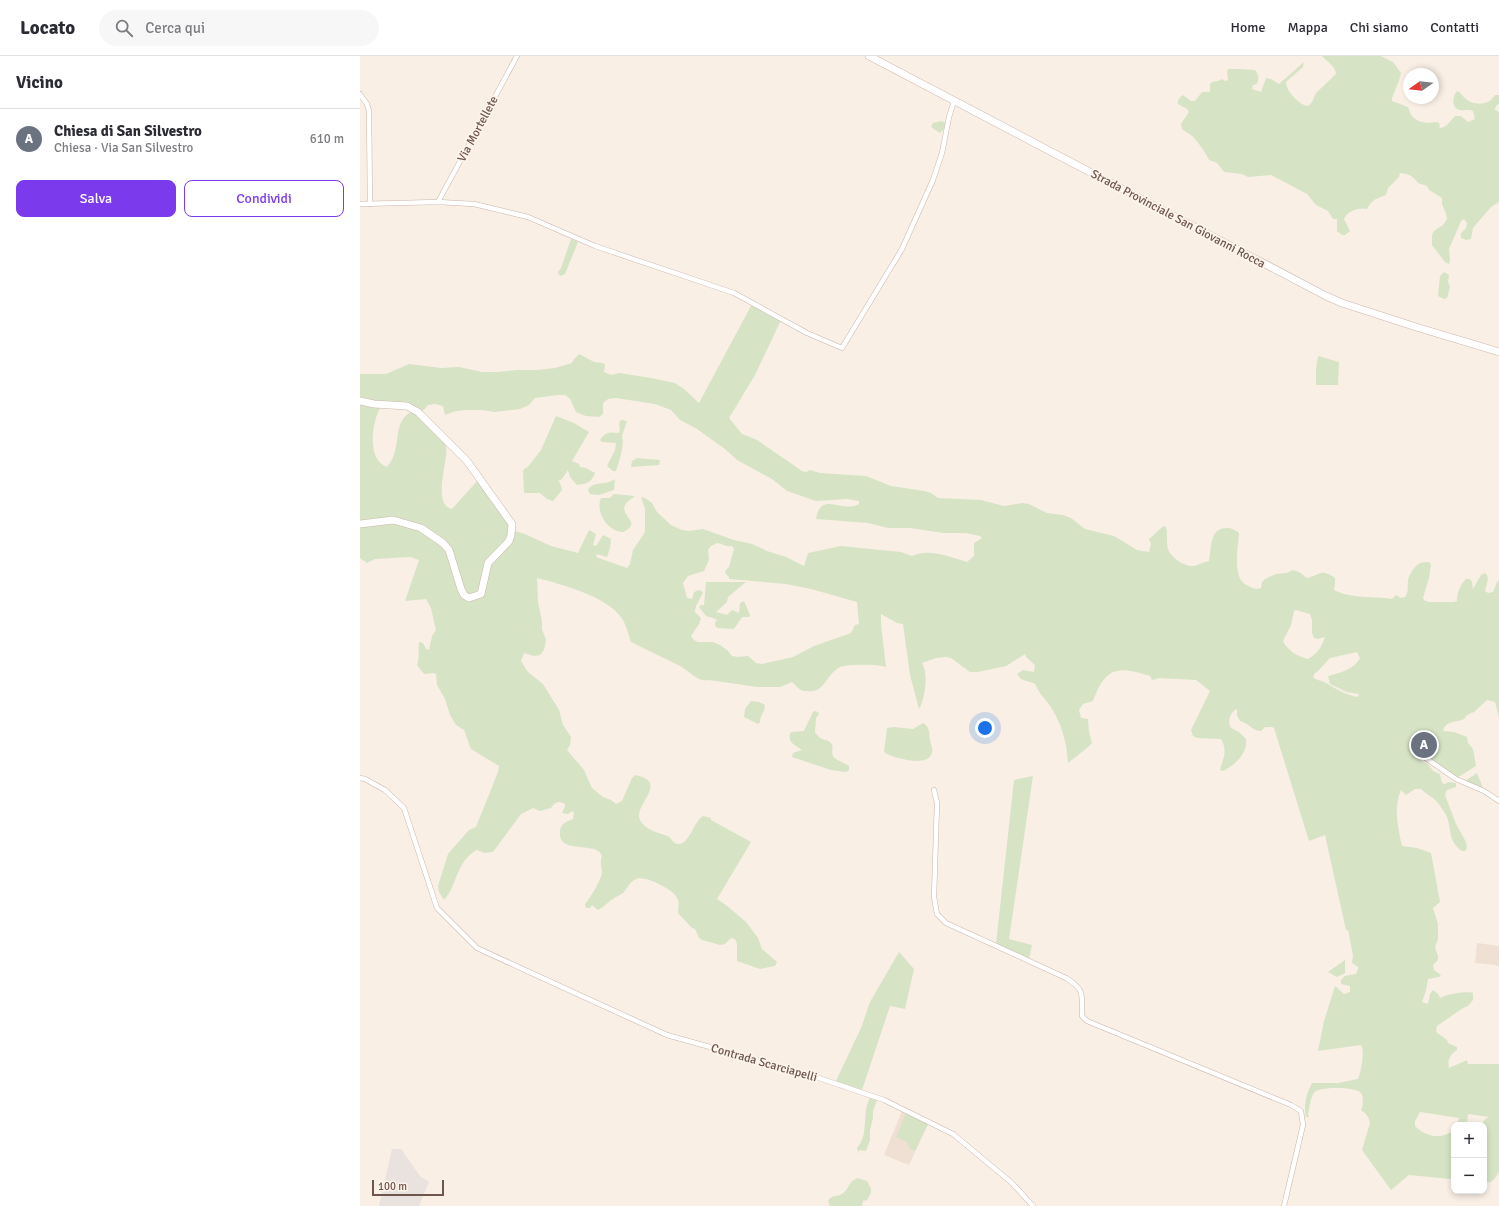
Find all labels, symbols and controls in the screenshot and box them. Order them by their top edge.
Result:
search box [99,10,379,46]
text: Locato [20,16,75,40]
icon: search [113,17,135,39]
text: Cerca qui [145,19,205,37]
text: Home [1231,19,1265,36]
text: Mappa [1287,19,1328,36]
text: Chi siamo [1350,19,1408,36]
text: Contatti [1430,19,1479,36]
north arrow [1403,68,1439,104]
text: Vicino [16,72,63,93]
street label: Via Mortellete [454,93,502,165]
text: Chiesa di San Silvestro [54,122,202,140]
text: A [25,131,33,147]
text: 610 m [310,131,344,147]
text: Chiesa · Via San Silvestro [54,140,193,156]
street label: Strada Provinciale San Giovanni Rocca [1088,166,1268,272]
button: Salva [16,180,176,217]
button: Condividi [184,180,344,217]
your location [975,718,995,738]
pin: A [1411,730,1437,760]
street label: Contrada Scarciapelli [709,1041,819,1085]
map controls [1451,1122,1487,1194]
button: + [1451,1122,1487,1158]
button: − [1451,1158,1487,1194]
scale bar [372,1178,444,1197]
text: 100 m [378,1180,407,1193]

